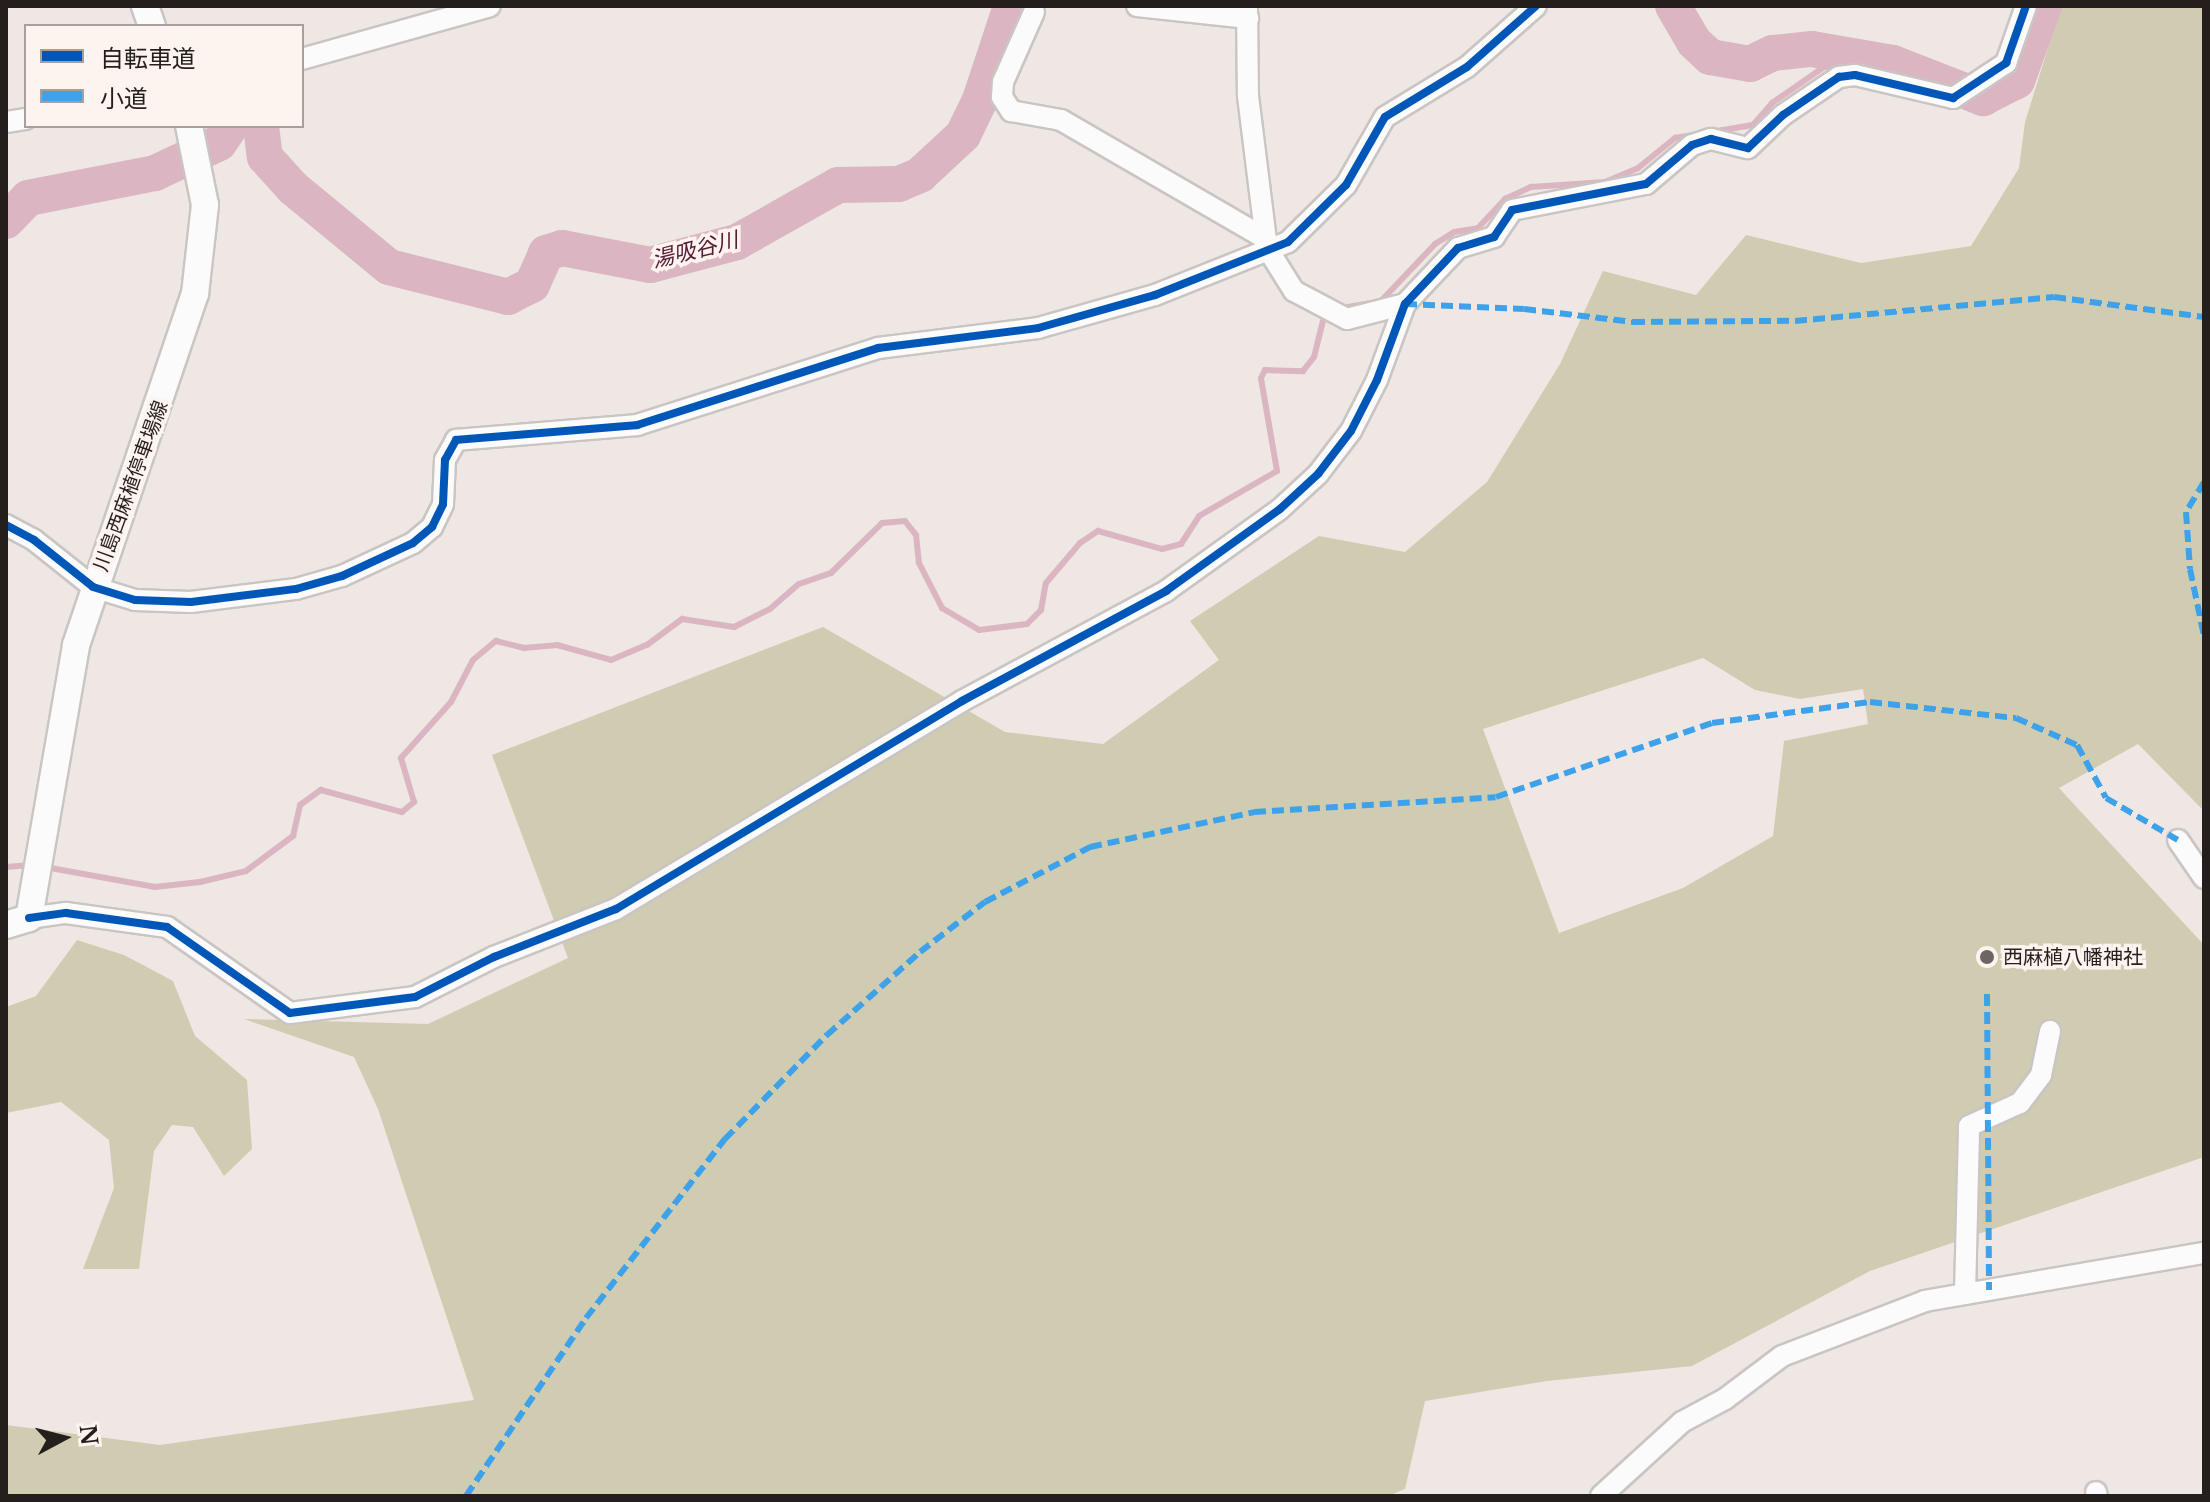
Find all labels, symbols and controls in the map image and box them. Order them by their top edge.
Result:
legend [24,24,304,128]
text: 自転車道 [100,44,196,73]
text: 小道 [100,84,148,113]
water label: 湯吸谷川 [649,227,741,273]
street label: 川島西麻植停車場線 [89,397,173,575]
place label: 西麻植八幡神社 [2003,945,2143,969]
marker: 西麻植八幡神社 [1978,948,1996,966]
north arrow [24,1398,104,1478]
text: N [74,1423,103,1447]

